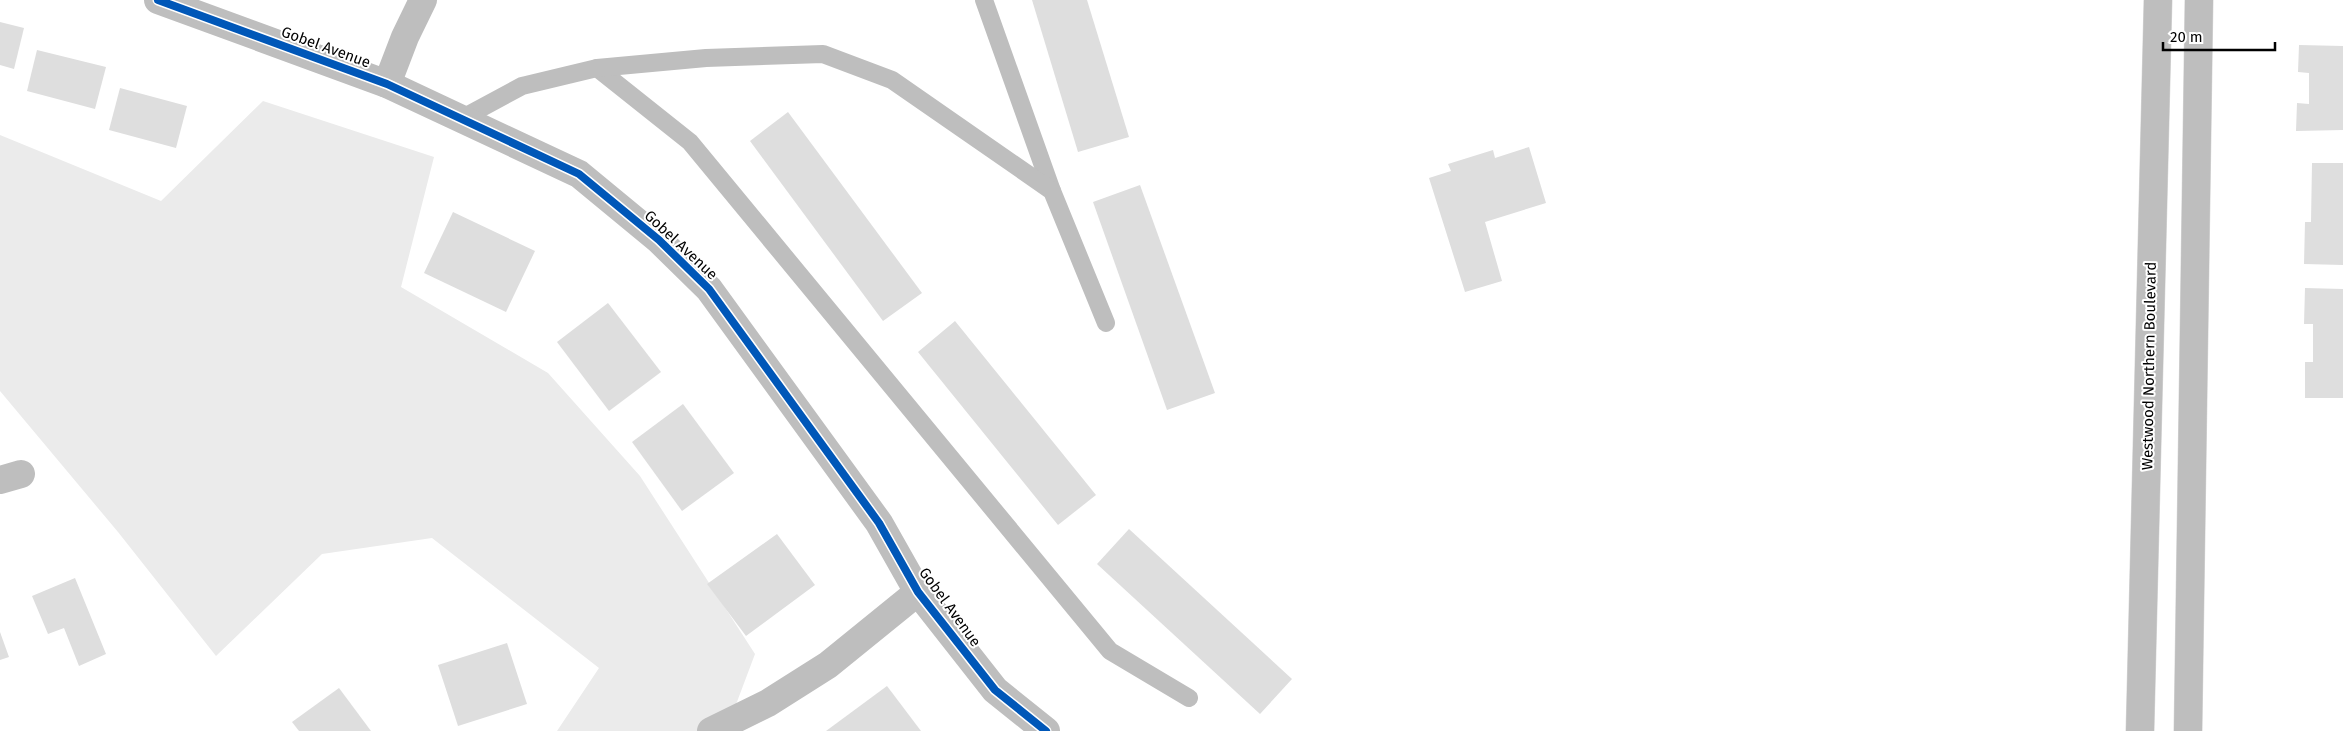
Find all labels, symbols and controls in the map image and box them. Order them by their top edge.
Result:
scale bar [2163,20,2276,52]
street label: Gobel Avenue [279,23,373,71]
text: 20 m [2170,28,2203,46]
street label: Gobel Avenue [641,207,721,283]
street label: Westwood Northern Boulevard [2138,262,2160,470]
street label: Gobel Avenue [915,564,985,650]

